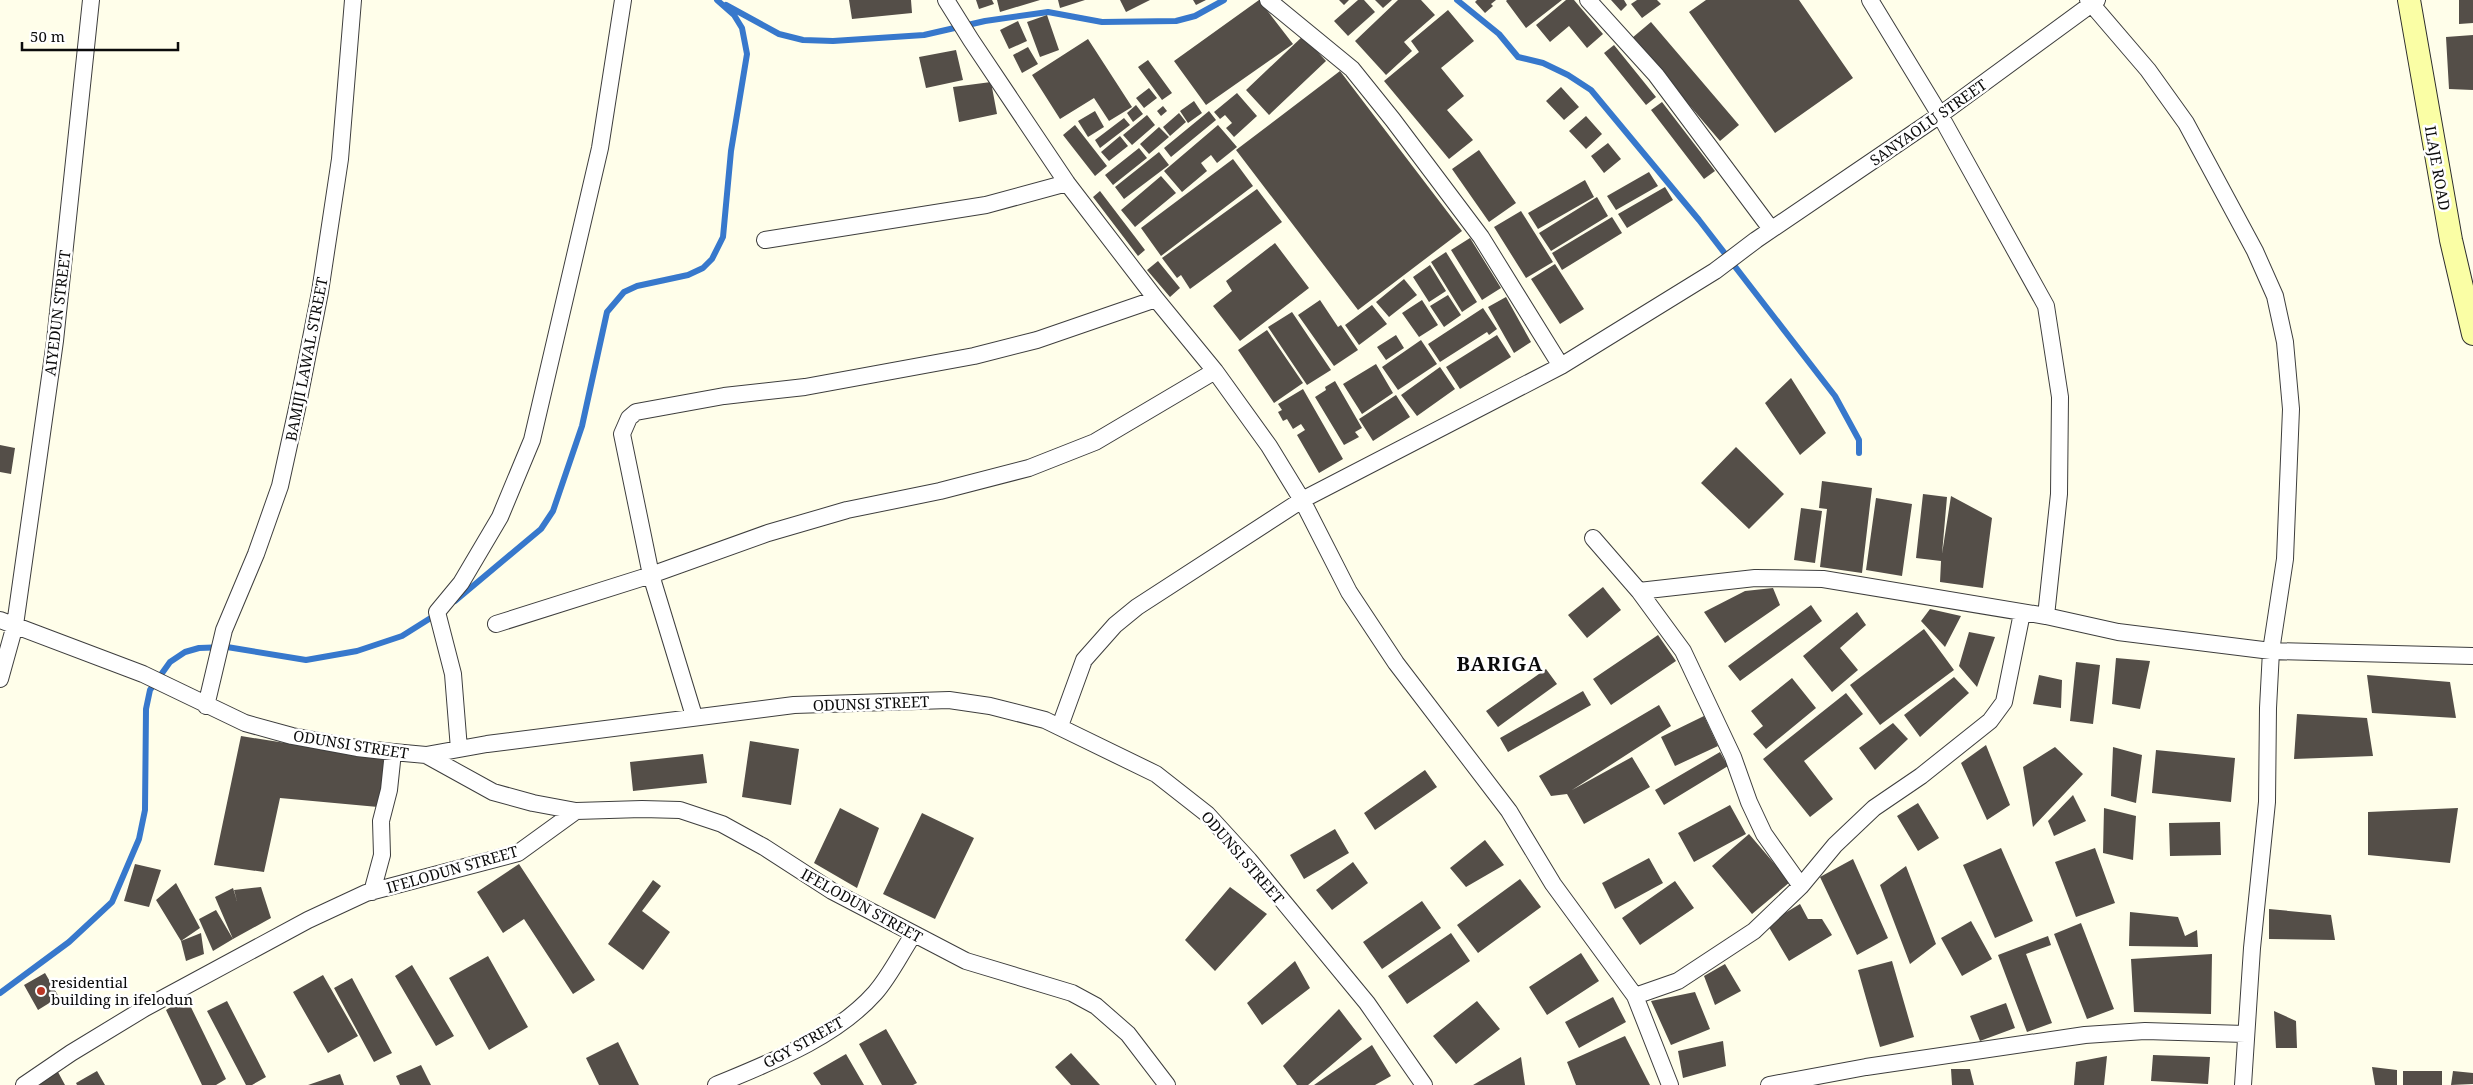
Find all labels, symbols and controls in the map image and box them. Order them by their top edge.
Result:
scale bar [22,20,179,52]
text: 50 m [30,26,65,46]
street label: SANYAOLU STREET [1866,74,1990,170]
street label: ILAJE ROAD [2421,124,2455,212]
street label: AIYEDUN STREET [39,249,75,377]
street label: BAMIJI LAWAL STREET [280,275,332,443]
district label: BARIGA [1457,650,1543,677]
street label: ODUNSI STREET [812,691,930,715]
street label: ODUNSI STREET [292,725,410,763]
street label: ODUNSI STREET [1197,806,1289,908]
street label: IFELODUN STREET [384,841,520,897]
street label: IFELODUN STREET [798,863,926,947]
place label: residential building in ifelodun [51,972,194,1009]
marker: residential building in ifelodun [35,985,47,997]
street label: GGY STREET [759,1012,847,1072]

